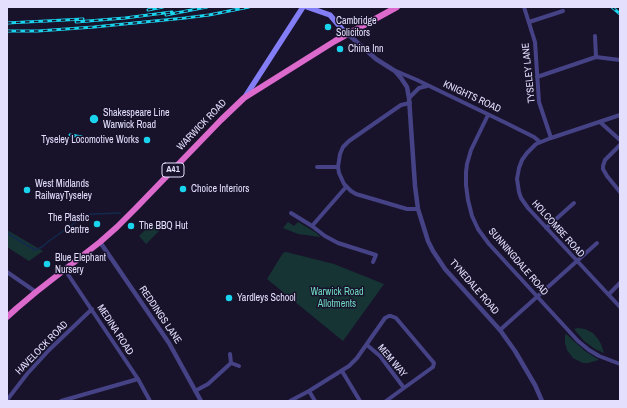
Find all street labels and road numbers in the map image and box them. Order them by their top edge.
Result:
street label: TYSELEY LANE [520,42,538,104]
street label: KNIGHTS ROAD [441,78,503,116]
street label: WARWICK ROAD [175,97,229,153]
road number: A41 [162,163,184,177]
street label: HOLCOMBE ROAD [529,198,587,260]
street label: SUNNINGDALE ROAD [486,226,550,298]
street label: TYNEDALE ROAD [447,257,501,317]
street label: REDDINGS LANE [136,284,184,346]
street label: MEDINA ROAD [94,302,136,358]
street label: HAVELOCK ROAD [13,319,71,377]
street label: MEM WAY [375,342,409,380]

